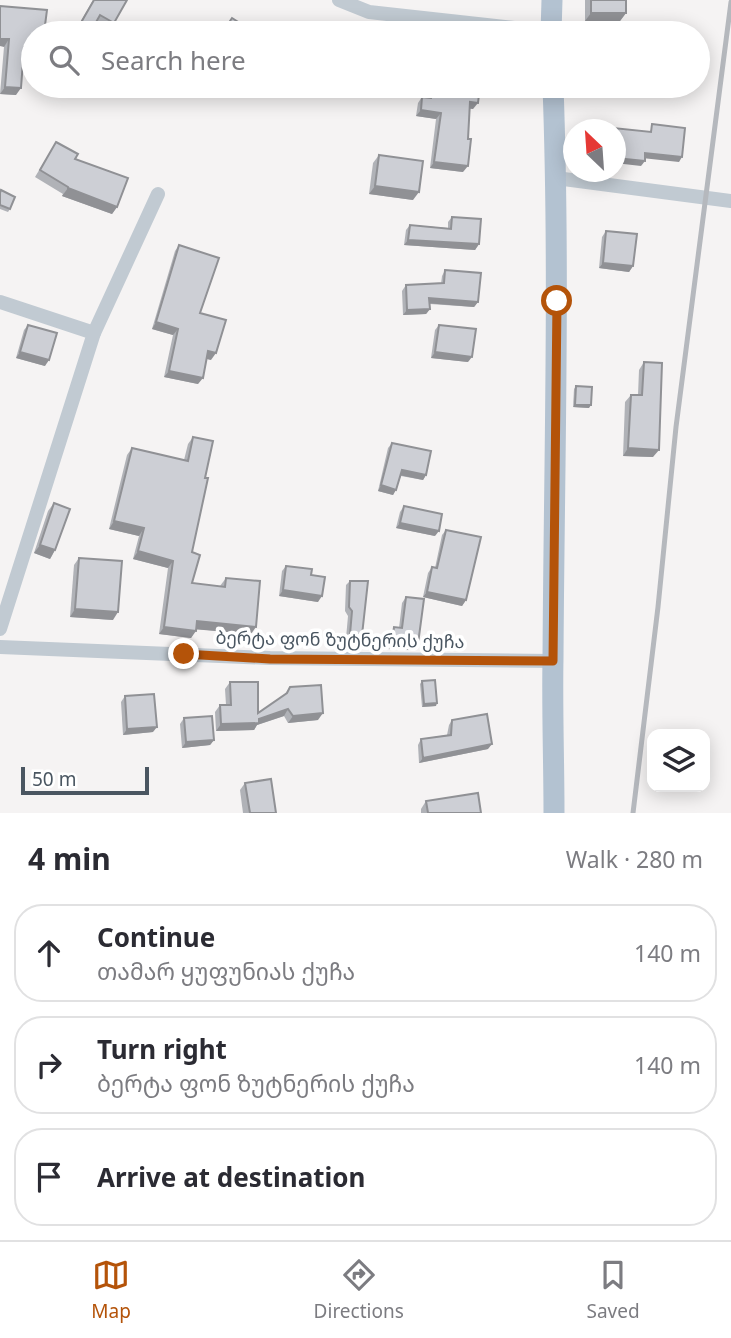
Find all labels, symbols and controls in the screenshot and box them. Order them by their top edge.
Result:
search box [21,21,710,98]
icon: search [45,41,83,79]
text: Search here [101,42,246,78]
north arrow [563,119,626,182]
route start [541,285,572,316]
street label: ბერტა ფონ ზუტნერის ქუჩა [215,625,465,653]
route end [168,638,199,669]
map controls [647,729,710,792]
button: layers [647,729,710,792]
scale bar [21,764,149,796]
text: 50 m [32,766,76,792]
text: 4 min [28,838,111,879]
text: Walk · 280 m [566,843,703,875]
text: Continue [97,919,215,955]
icon: ahead [30,934,68,972]
text: 140 m [634,937,701,969]
text: თამარ ყუფუნიას ქუჩა [97,955,355,987]
text: Turn right [97,1031,227,1067]
icon: right [30,1046,68,1084]
text: 140 m [634,1049,701,1081]
text: ბერტა ფონ ზუტნერის ქუჩა [97,1067,415,1099]
icon: arrive [30,1158,68,1196]
text: Arrive at destination [97,1159,366,1195]
tab: Map [91,1256,131,1324]
tab: Directions [314,1256,404,1324]
tab: Saved [586,1256,640,1324]

